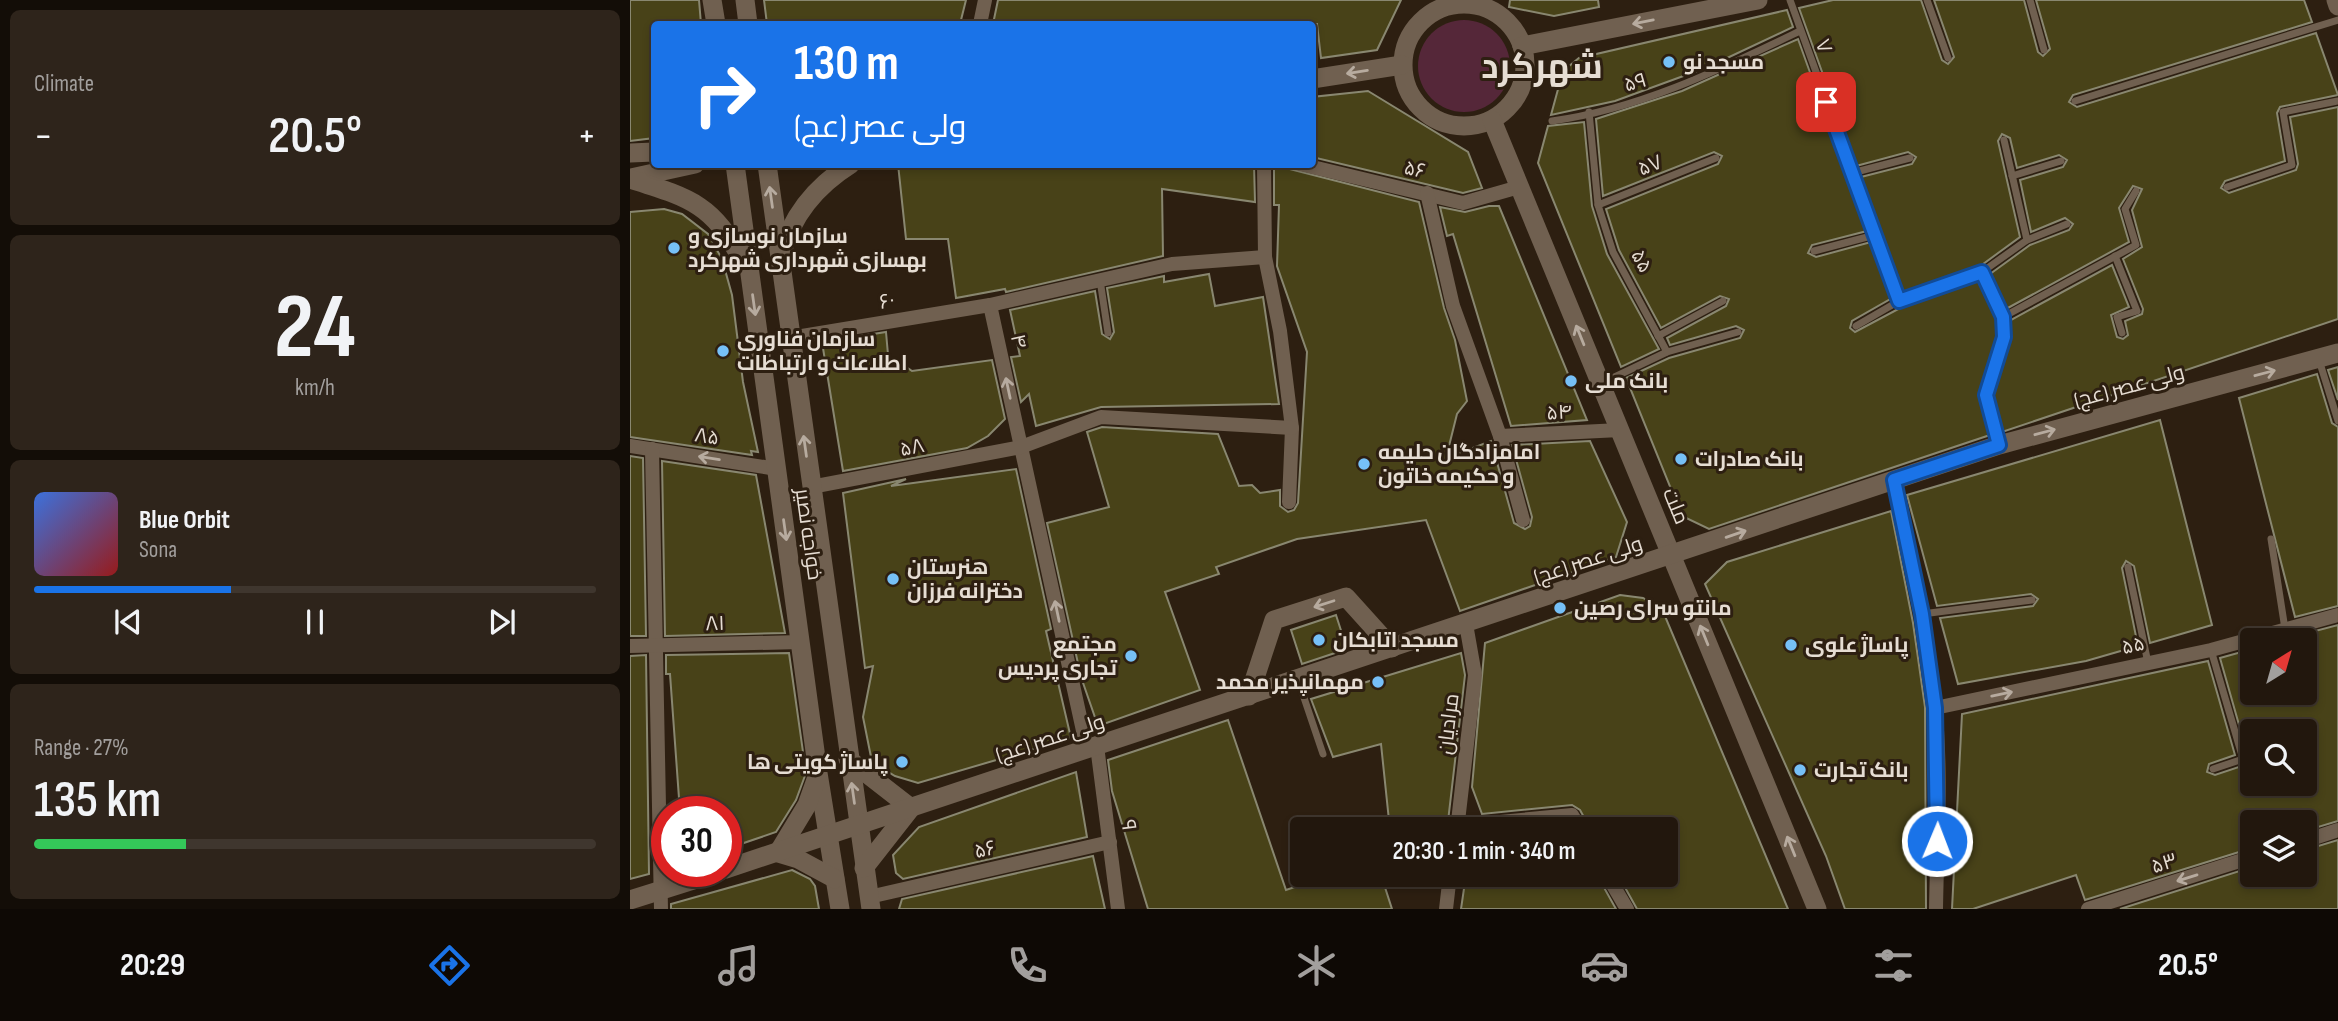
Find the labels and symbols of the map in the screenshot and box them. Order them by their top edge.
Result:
one-way arrow [1632,16,1655,30]
street label: ۷ [1810,36,1838,57]
district label: شهرکرد [1481,46,1603,89]
place label: مسجد نو [1683,50,1764,75]
marker: مسجد نو [1661,54,1677,70]
one-way arrow [1347,66,1369,79]
street label: ۵۹ [1621,67,1649,98]
pin [1796,72,1856,132]
street label: ۵۷ [1634,149,1666,182]
street label: ۵۶ [1402,155,1428,184]
one-way arrow [765,186,778,209]
place label: سازمان نوسازی و بهسازی شهرداری شهرکرد [688,224,927,273]
marker: سازمان نوسازی و بهسازی شهرداری شهرکرد [666,240,682,256]
street label: ۵۵ [1625,245,1658,277]
street label: ۶۰ [878,288,897,315]
one-way arrow [748,293,761,316]
one-way arrow [1573,324,1586,346]
place label: سازمان فناوری اطلاعات و ارتباطات [737,327,907,376]
street label: ۴ [1005,332,1032,351]
marker: سازمان فناوری اطلاعات و ارتباطات [715,343,731,359]
street label: ولی عصر (عج) [2071,360,2187,414]
one-way arrow [2254,366,2276,379]
place label: بانک ملی [1585,369,1668,394]
marker: بانک ملی [1563,373,1579,389]
one-way arrow [1001,377,1015,400]
street label: ۵۴ [1546,399,1572,426]
street label: ۸۵ [693,422,721,451]
one-way arrow [2034,425,2056,438]
street label: ۵۸ [898,433,927,462]
one-way arrow [799,436,812,458]
place label: امامزادگان حلیمه و حکیمه خاتون [1378,440,1540,489]
place label: بانک صادرات [1695,447,1804,472]
one-way arrow [698,451,721,464]
marker: بانک صادرات [1673,451,1689,467]
marker: امامزادگان حلیمه و حکیمه خاتون [1356,456,1372,472]
street label: ملت [1657,484,1694,528]
street label: خواجه نصیر [790,486,827,582]
one-way arrow [779,518,792,541]
one-way arrow [1725,527,1747,539]
street label: ولی عصر (عج) [1531,531,1646,591]
place label: هنرستان دخترانه فرزان [907,555,1023,604]
marker: هنرستان دخترانه فرزان [885,571,901,587]
place label: مانتو سرای رصین [1574,596,1732,621]
one-way arrow [1313,599,1335,611]
one-way arrow [1049,600,1063,623]
marker: مانتو سرای رصین [1552,600,1568,616]
street label: ۸۱ [705,611,725,636]
one-way arrow [1697,625,1710,647]
place label: مسجد اتابکان [1333,628,1459,653]
north arrow [2240,628,2317,705]
street label: ۵۵ [2119,631,2147,660]
place label: مجتمع تجاری پردیس [998,632,1118,683]
marker: مسجد اتابکان [1311,632,1327,648]
place label: پاساژ علوی [1805,633,1909,660]
marker: پاساژ علوی [1783,637,1799,653]
marker: مجتمع تجاری پردیس [1123,648,1139,664]
place label: مهمانپذیر محمد [1216,670,1364,696]
marker: مهمانپذیر محمد [1370,674,1386,690]
one-way arrow [1990,687,2013,701]
street label: مرادیان [1432,692,1465,756]
street label: ولی عصر (عج) [993,709,1108,769]
place label: پاساژ کویتی ها [747,750,888,777]
marker: پاساژ کویتی ها [894,754,910,770]
place label: بانک تجارت [1814,758,1909,783]
marker: بانک تجارت [1792,762,1808,778]
one-way arrow [846,782,859,805]
speed limit sign: 30 [651,796,742,887]
position arrow [1900,804,1974,878]
street label: ۹ [1115,818,1142,832]
street label: ۵۶ [972,835,998,864]
one-way arrow [1784,836,1797,857]
street label: ۵۳ [2148,848,2180,879]
one-way arrow [2176,872,2198,885]

